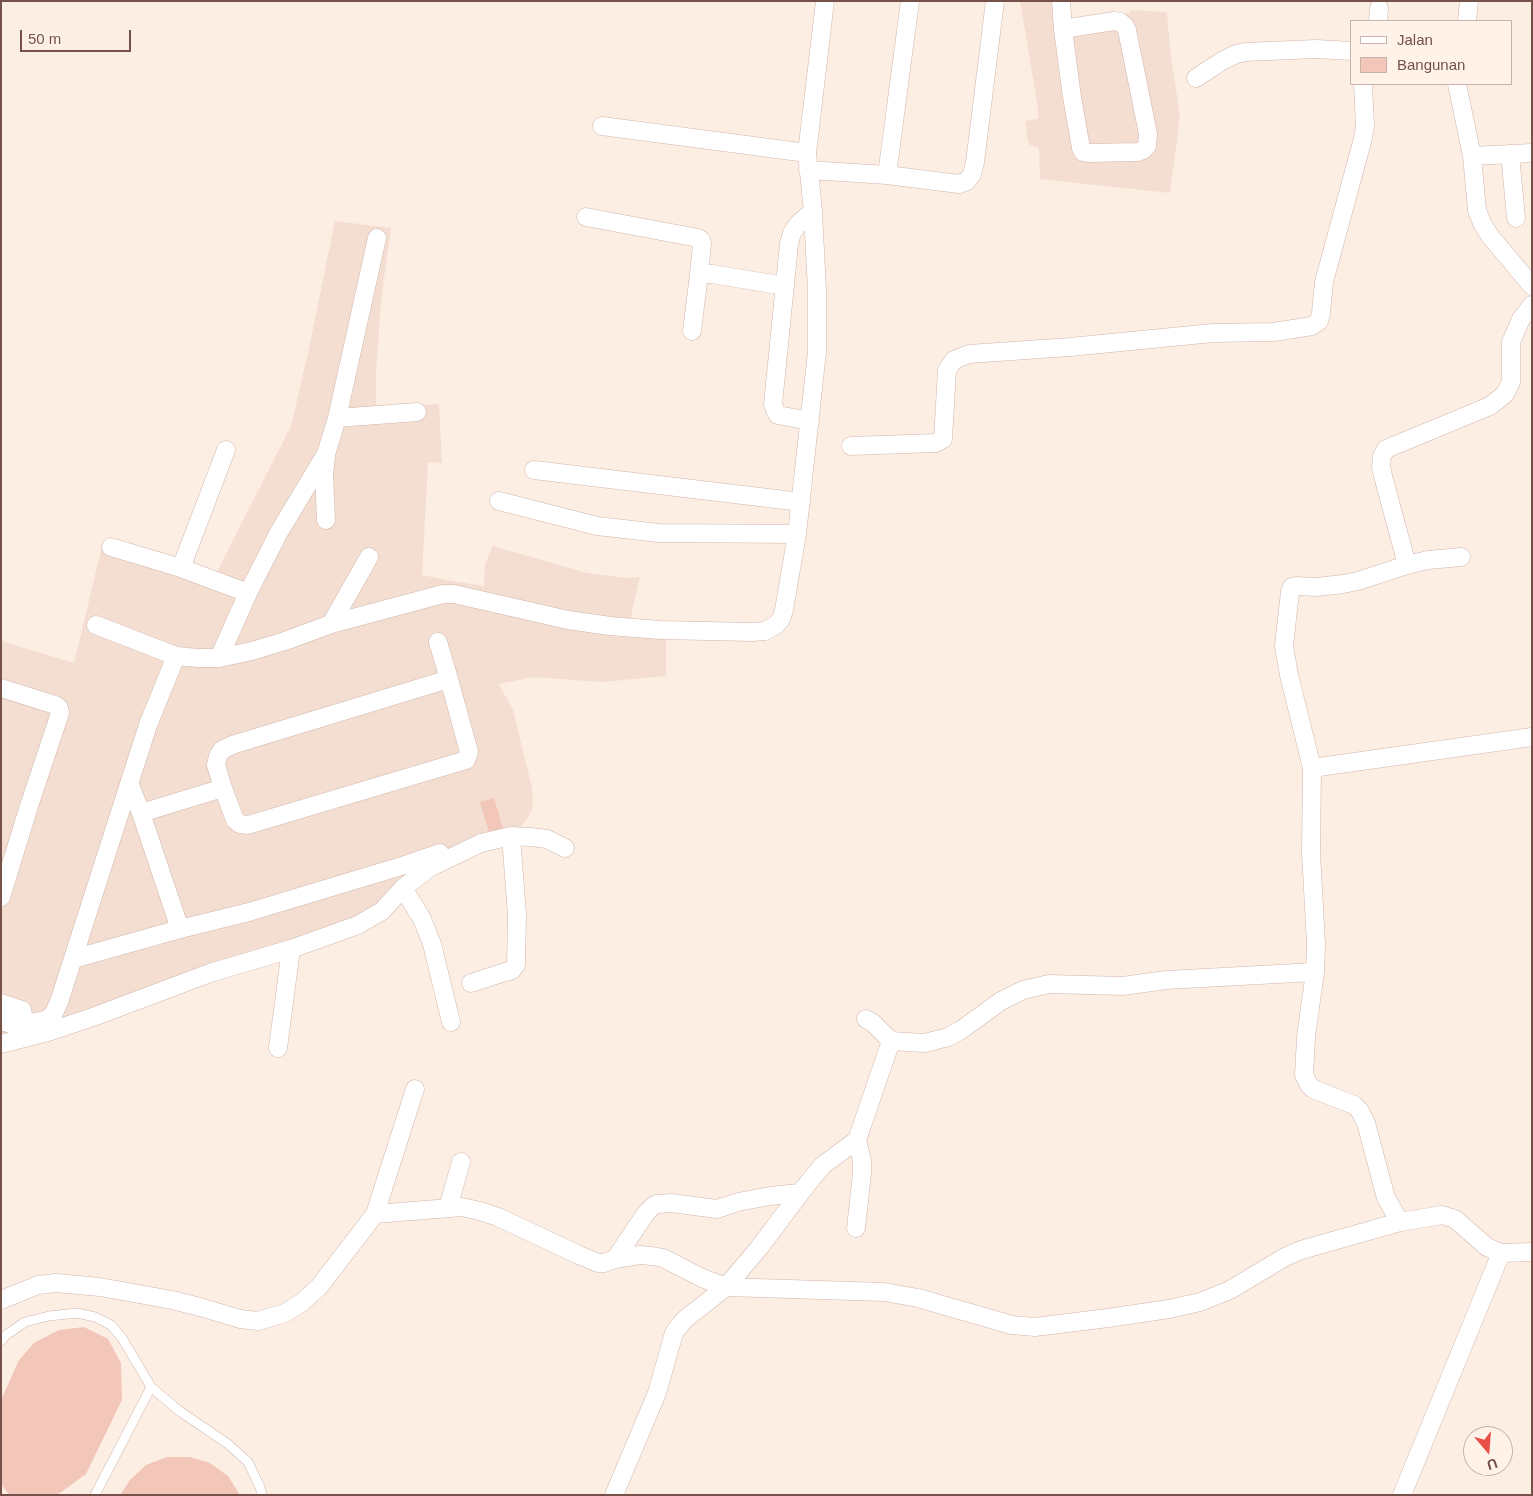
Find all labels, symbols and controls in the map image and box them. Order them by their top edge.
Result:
scale bar [22,20,134,52]
legend [1350,20,1513,85]
text: 50 m [28,30,61,47]
text: Jalan [1397,31,1433,48]
text: Bangunan [1397,56,1465,73]
north arrow [1463,1426,1513,1476]
text: U [1485,1455,1500,1473]

